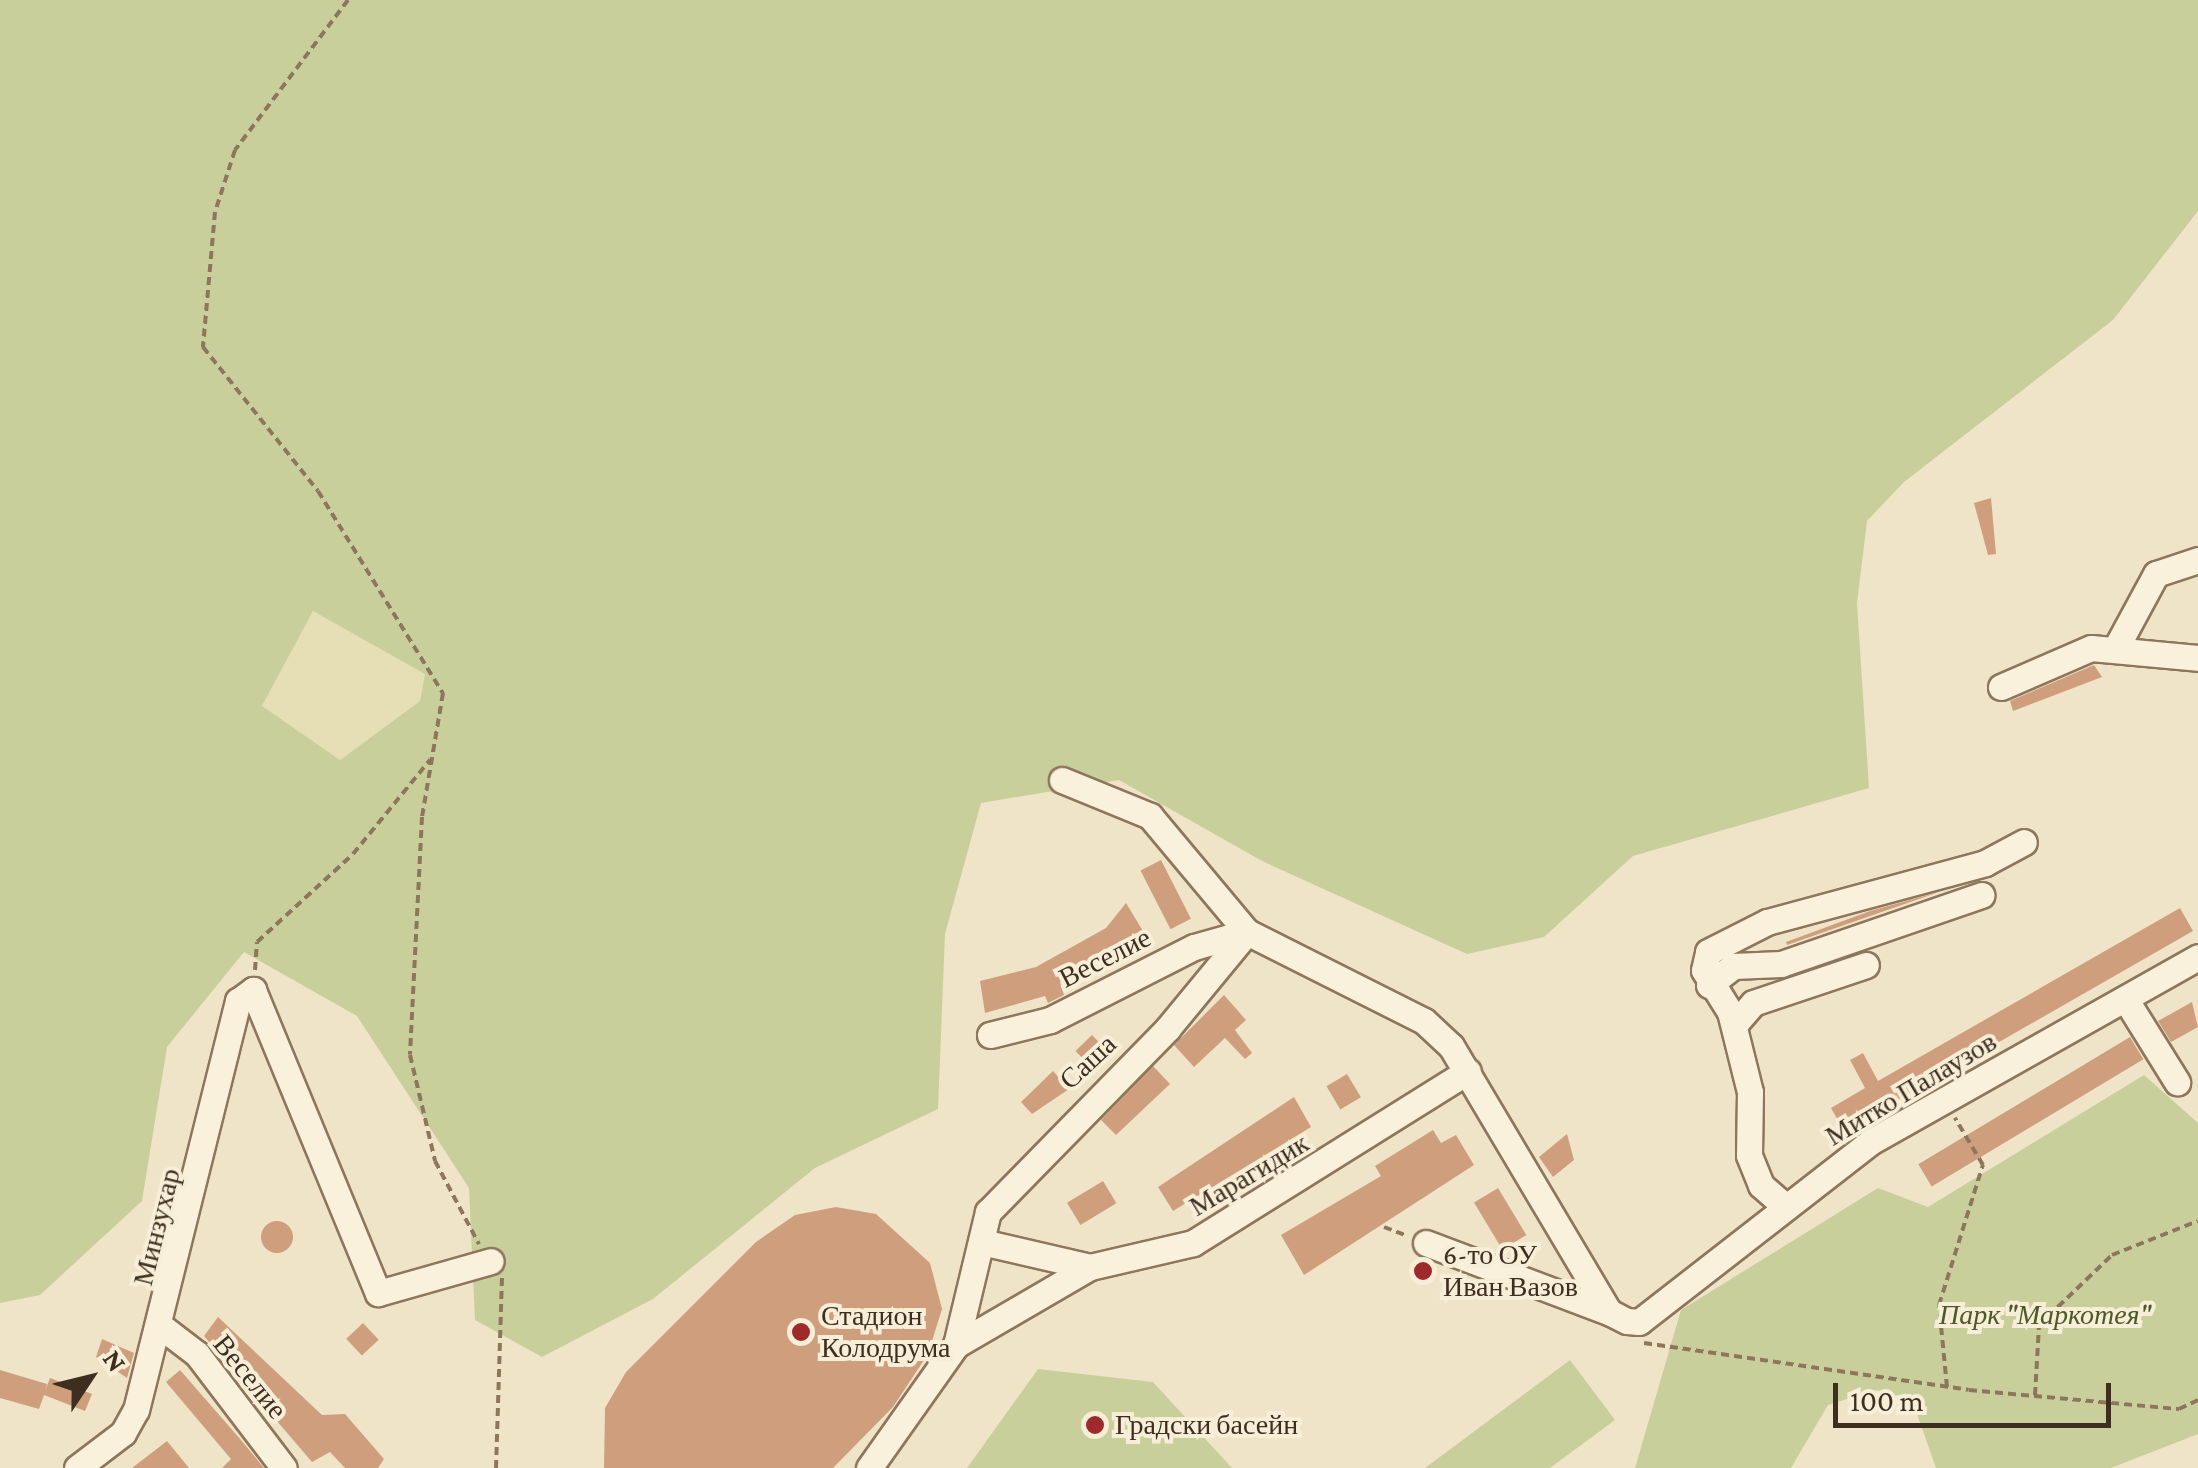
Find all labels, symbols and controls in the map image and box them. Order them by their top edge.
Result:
street label: Веселие [1054,921,1156,995]
street label: Митко Палаузов [1819,1025,2003,1153]
street label: Саша [1053,1028,1123,1096]
street label: Марагидик [1183,1126,1315,1224]
street label: Минзухар [126,1165,188,1289]
place label: 6-то ОУ Иван Вазов [1443,1238,1578,1304]
marker: 6-то ОУ Иван Вазов [1412,1260,1434,1282]
park label: Парк "Маркотея" [1939,1298,2151,1332]
place label: Стадион Колодрума [821,1299,951,1365]
marker: Стадион Колодрума [790,1321,812,1343]
north arrow [40,1328,140,1428]
street label: Веселие [206,1328,294,1426]
text: N [97,1344,133,1377]
scale bar [1838,1363,2116,1425]
text: 100 m [1850,1384,1924,1417]
place label: Градски басейн [1115,1408,1298,1442]
marker: Градски басейн [1084,1414,1106,1436]

